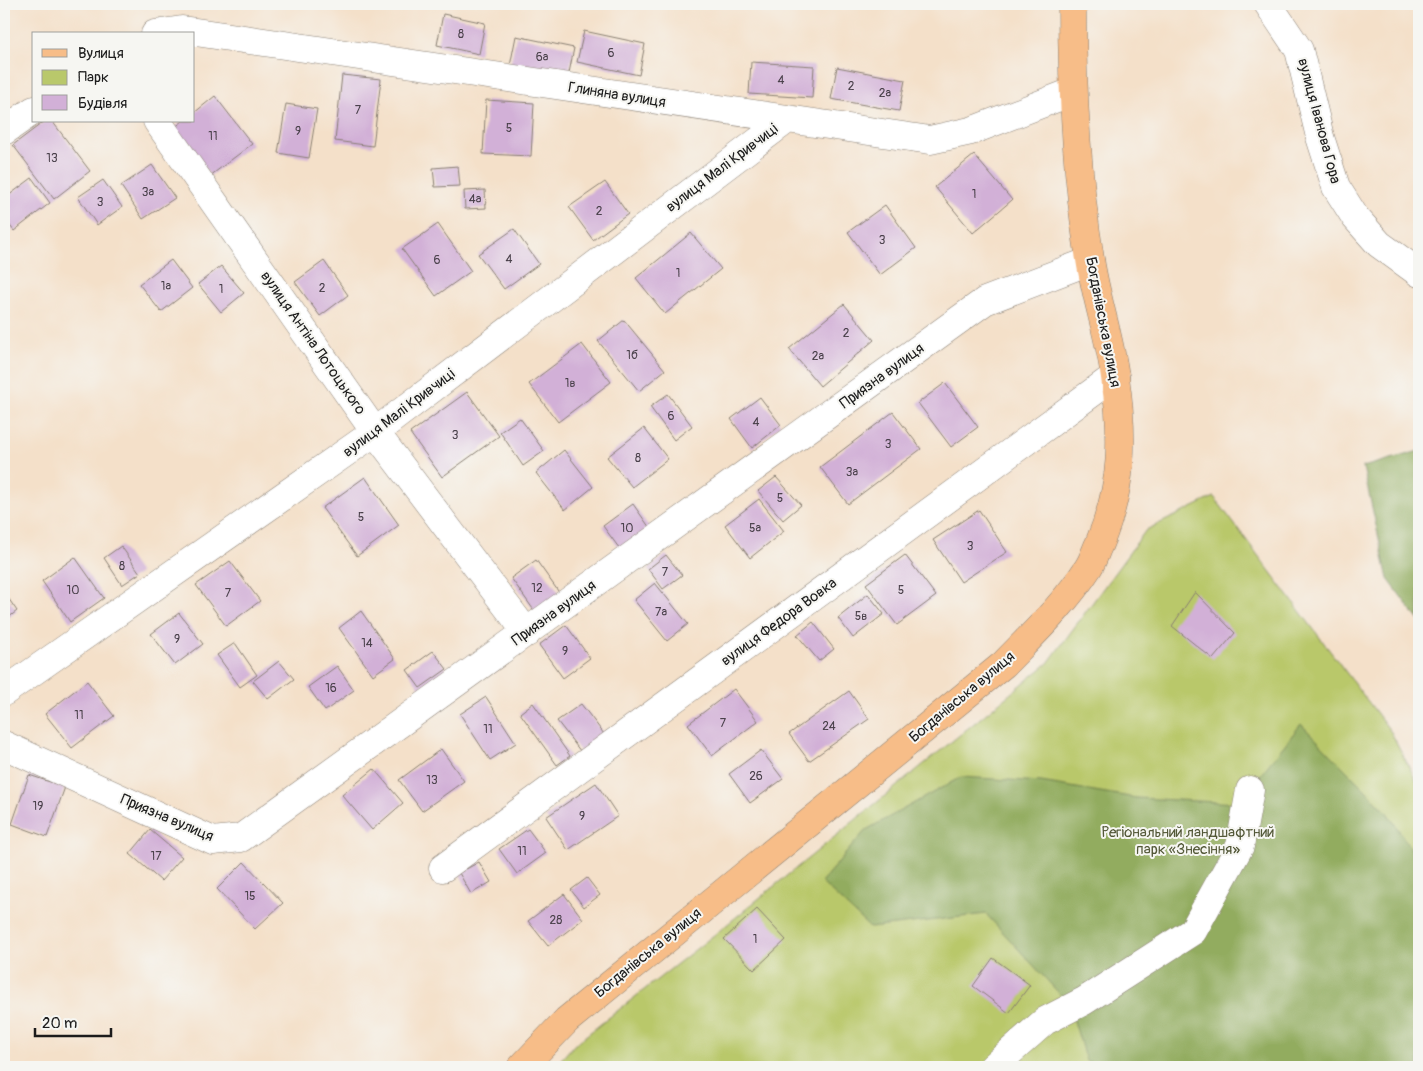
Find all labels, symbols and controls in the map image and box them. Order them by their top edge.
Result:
house number: 8 [458,27,464,42]
legend [32,32,195,122]
text: Вулиця [78,44,124,63]
house number: 6 [608,46,615,61]
house number: 6а [536,50,549,65]
street label: вулиця Іванова Гора [1293,56,1345,186]
text: Парк [78,68,109,87]
house number: 4 [778,73,785,88]
street label: Глиняна вулиця [567,78,667,112]
house number: 2 [848,79,855,94]
house number: 2а [879,86,892,101]
text: Будівля [78,94,127,113]
house number: 7 [355,103,362,118]
street label: вулиця Малі Кривчиці [662,119,782,216]
house number: 5 [506,121,512,136]
house number: 9 [295,124,301,139]
house number: 11 [208,129,218,144]
house number: 13 [46,151,58,166]
house number: 3а [142,185,155,200]
house number: 1 [972,187,976,202]
house number: 4а [469,192,482,207]
house number: 3 [97,195,104,210]
house number: 2 [596,204,603,219]
house number: 3 [879,233,886,248]
house number: 4 [506,252,513,267]
house number: 6 [434,253,441,268]
street label: Богданівська вулиця [1081,255,1125,389]
house number: 1 [676,266,680,281]
street label: вулиця Антіна Лотоцького [256,267,370,419]
house number: 1а [161,279,172,294]
house number: 2 [319,281,326,296]
house number: 1 [219,282,223,297]
house number: 2 [843,326,850,341]
street label: Приязна вулиця [836,339,928,413]
house number: 1б [626,348,638,363]
house number: 2а [812,349,825,364]
street label: вулиця Малі Кривчиці [339,364,459,461]
house number: 1в [565,376,575,391]
house number: 6 [668,409,675,424]
house number: 4 [753,415,760,430]
house number: 3 [452,428,459,443]
house number: 3 [885,437,892,452]
house number: 8 [635,451,641,466]
house number: 3а [846,465,859,480]
house number: 5 [777,491,783,506]
house number: 5 [358,510,364,525]
house number: 10 [621,521,633,536]
house number: 5а [749,521,761,536]
house number: 3 [967,539,974,554]
house number: 8 [119,559,125,574]
house number: 7 [662,565,669,580]
street label: вулиця Федора Вовка [717,574,841,670]
street label: Приязна вулиця [508,576,600,650]
house number: 12 [531,581,543,596]
house number: 10 [67,583,79,598]
house number: 5 [898,583,904,598]
house number: 7 [225,586,232,601]
house number: 7а [655,605,667,620]
house number: 5в [855,609,867,624]
house number: 9 [174,632,180,647]
house number: 14 [361,636,373,651]
house number: 9 [562,644,568,659]
street label: Богданівська вулиця [905,647,1019,747]
house number: 16 [325,681,337,696]
house number: 11 [74,708,84,723]
house number: 7 [720,716,727,731]
house number: 24 [822,719,836,734]
house number: 11 [483,722,493,737]
house number: 26 [749,769,763,784]
house number: 13 [426,773,438,788]
street label: Приязна вулиця [117,790,217,846]
house number: 19 [33,799,43,814]
house number: 9 [579,809,585,824]
park label: Регіональний ландшафтний парк «Знесіння» [1102,823,1274,859]
house number: 11 [517,844,527,859]
house number: 17 [150,849,162,864]
house number: 15 [244,889,256,904]
street label: Богданівська вулиця [591,904,705,1002]
house number: 28 [550,913,562,928]
house number: 1 [753,932,757,947]
scale bar [35,1006,111,1038]
text: 20 m [42,1014,77,1033]

